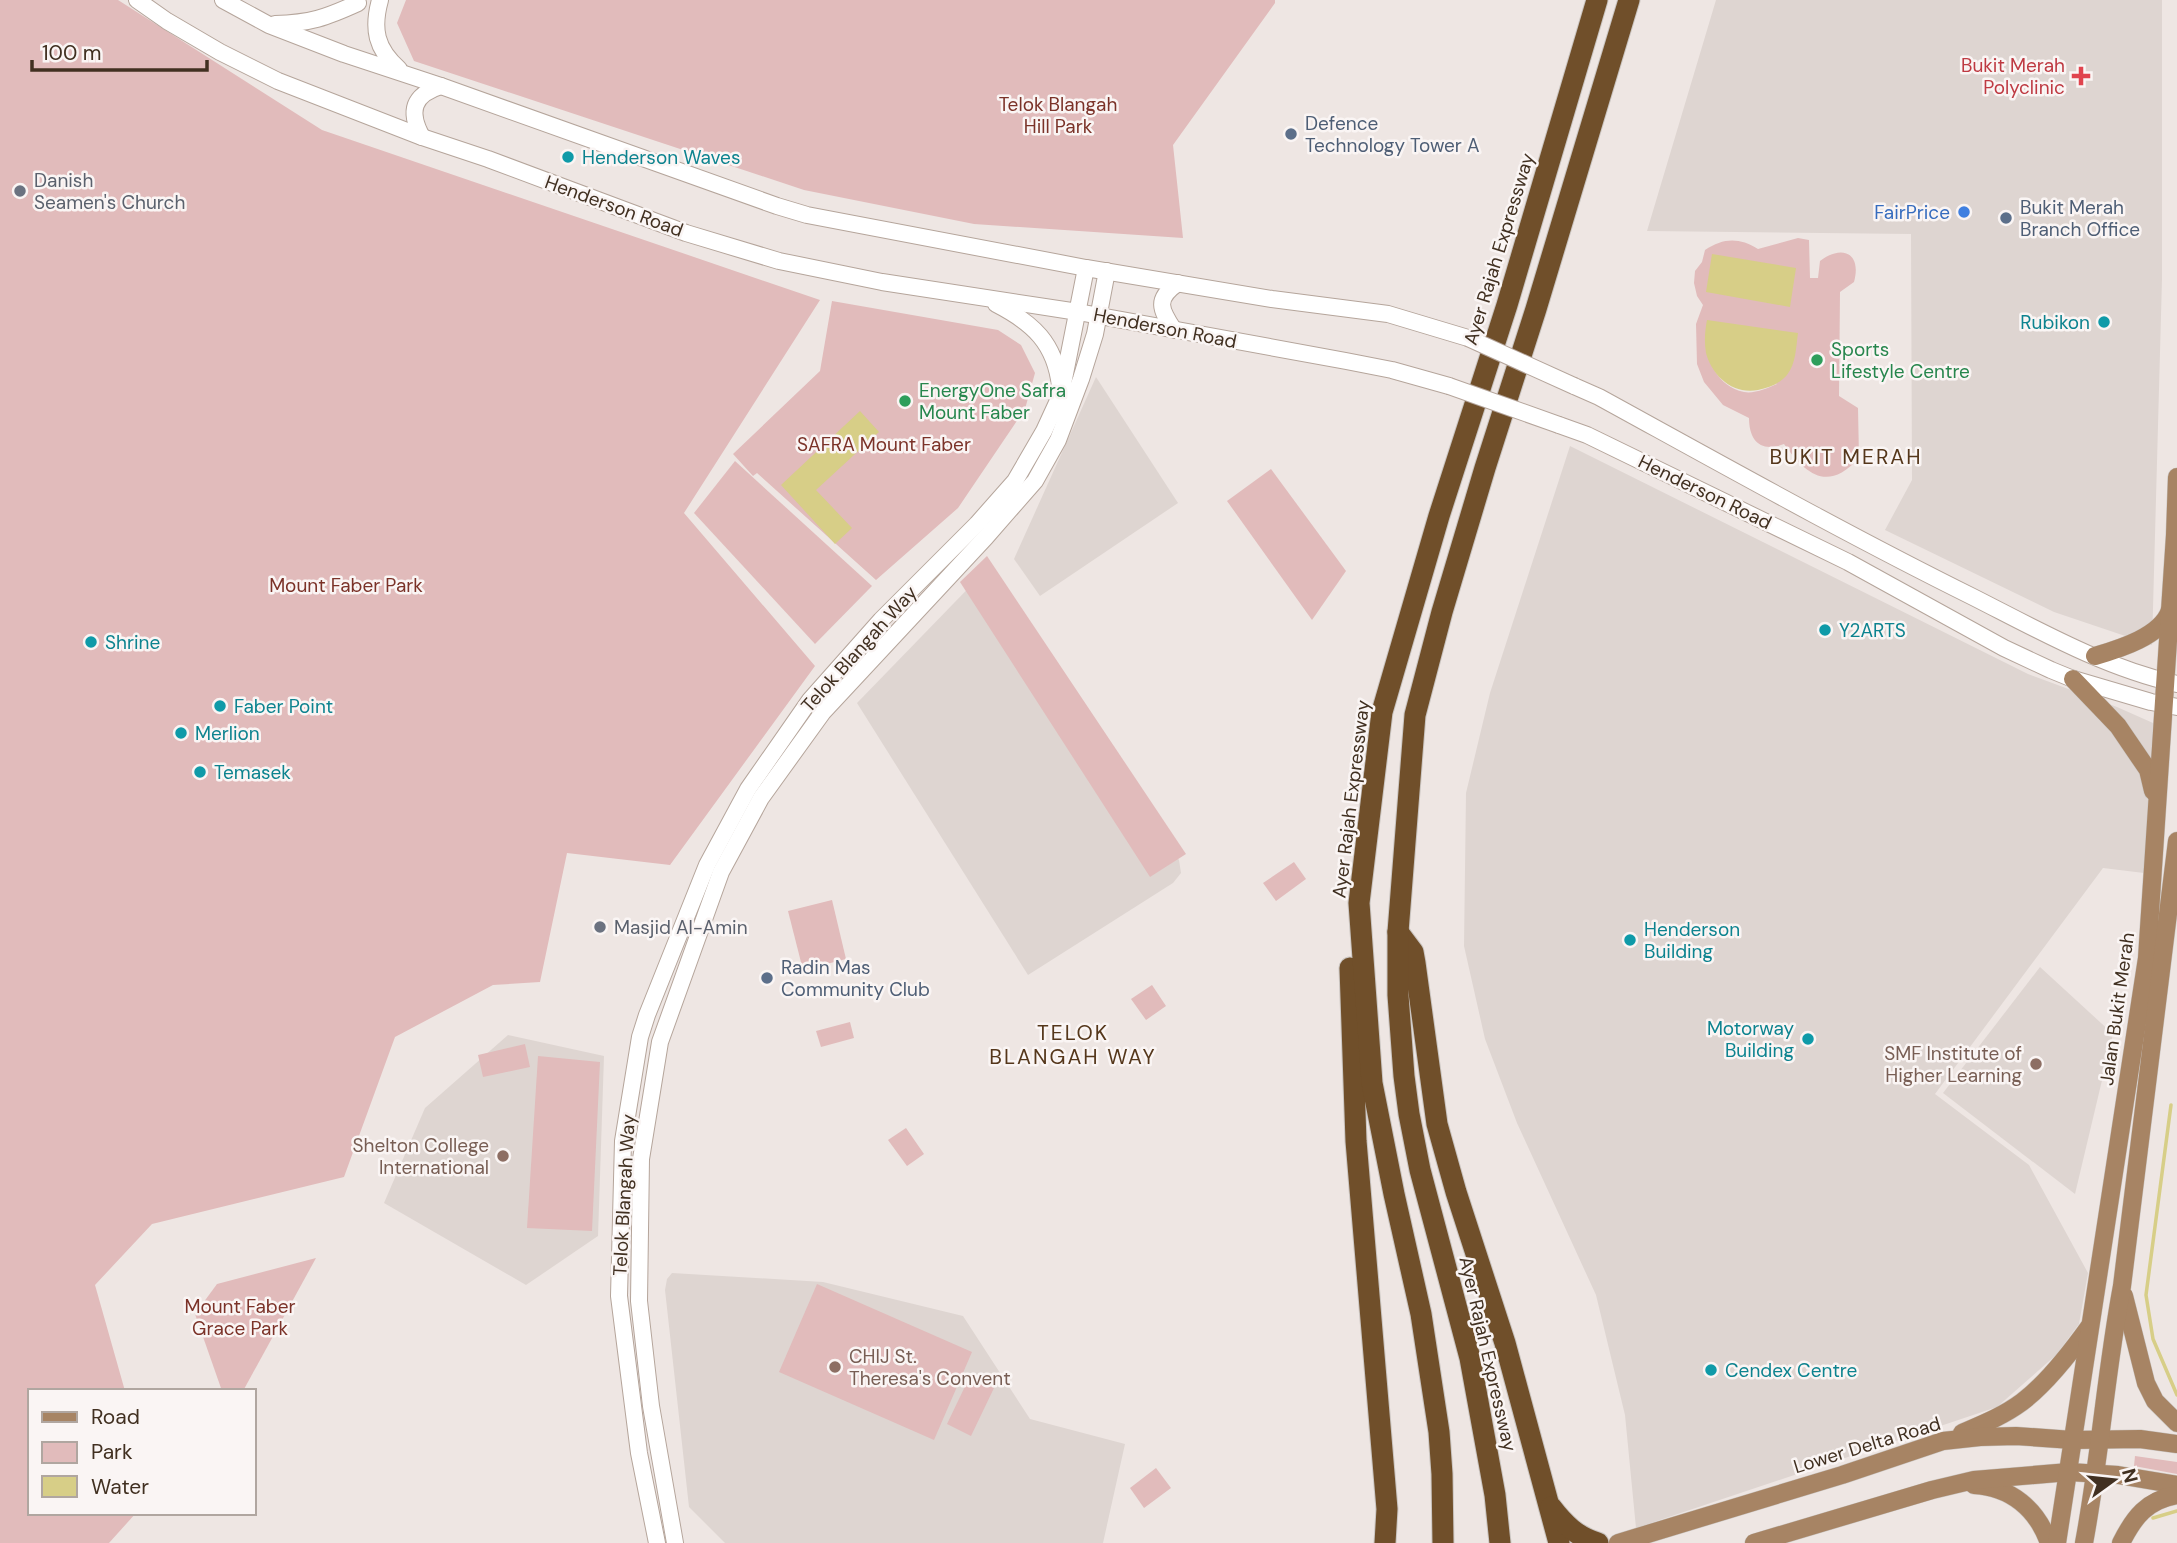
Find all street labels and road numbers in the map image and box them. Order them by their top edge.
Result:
street label: Ayer Rajah Expressway [1458,150,1540,348]
street label: Henderson Road [541,169,687,243]
street label: Henderson Road [1091,302,1239,354]
street label: Henderson Road [1634,449,1776,535]
street label: Telok Blangah Way [796,580,923,717]
street label: Ayer Rajah Expressway [1326,698,1376,899]
street label: Jalan Bukit Merah [2094,931,2140,1087]
street label: Telok Blangah Way [607,1113,641,1276]
street label: Ayer Rajah Expressway [1453,1254,1523,1454]
street label: Lower Delta Road [1790,1411,1944,1479]

